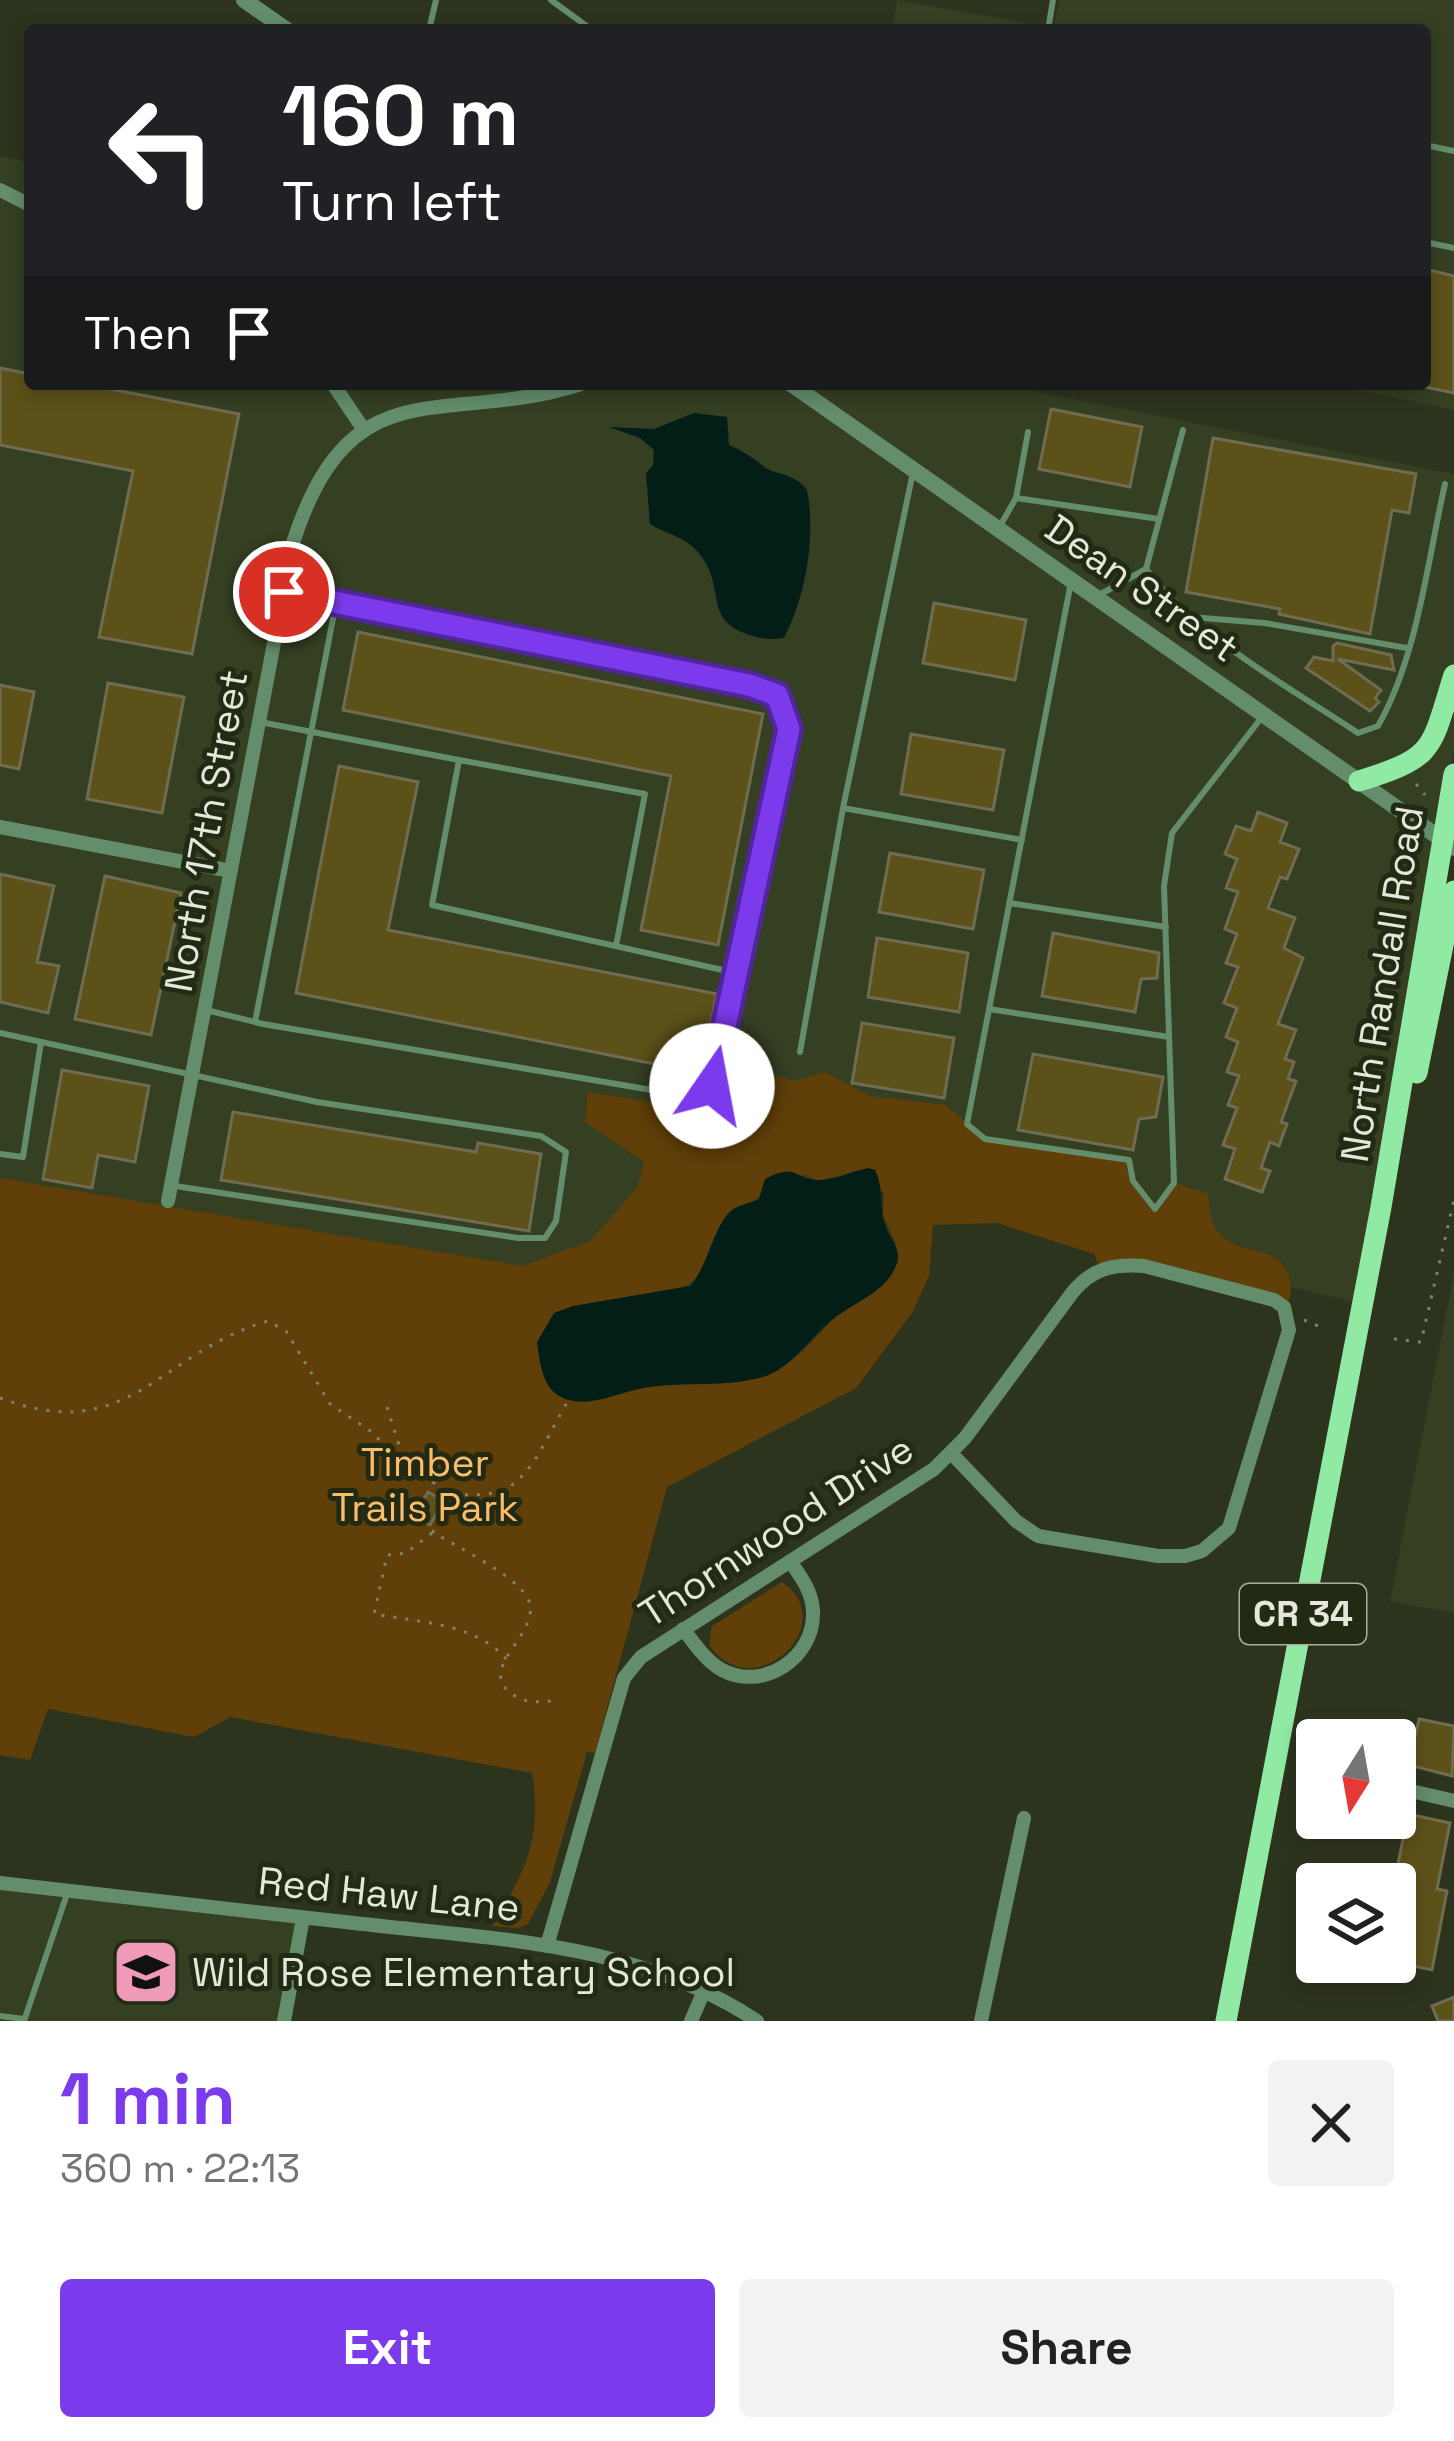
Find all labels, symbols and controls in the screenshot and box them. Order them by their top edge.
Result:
text: 160 m [282,62,519,170]
icon: left [84,72,240,228]
text: Turn left [282,167,502,236]
icon: arrive [216,300,282,366]
text: Then [84,305,192,362]
street label: Dean Street [1036,504,1248,672]
pin [233,541,335,643]
icon: arrive [251,559,317,625]
street label: North 17th Street [154,666,258,996]
street label: North Randall Road [1330,802,1434,1166]
position arrow [649,1023,775,1149]
street label: Thornwood Drive [630,1424,922,1638]
park label: Timber Trails Park [331,1438,519,1532]
road number: CR 34 [1240,1584,1366,1644]
north arrow [1296,1719,1416,1839]
map controls [1296,1719,1416,1983]
street label: Red Haw Lane [256,1856,522,1932]
button: layers [1296,1863,1416,1983]
school or university icon: Wild Rose Elementary School [111,1937,181,2007]
place label: Wild Rose Elementary School [192,1948,735,1997]
text: 1 min [60,2053,236,2145]
button: close [1268,2060,1394,2186]
text: 360 m · 22:13 [60,2144,300,2193]
button: Exit [60,2279,715,2417]
button: Share [739,2279,1394,2417]

